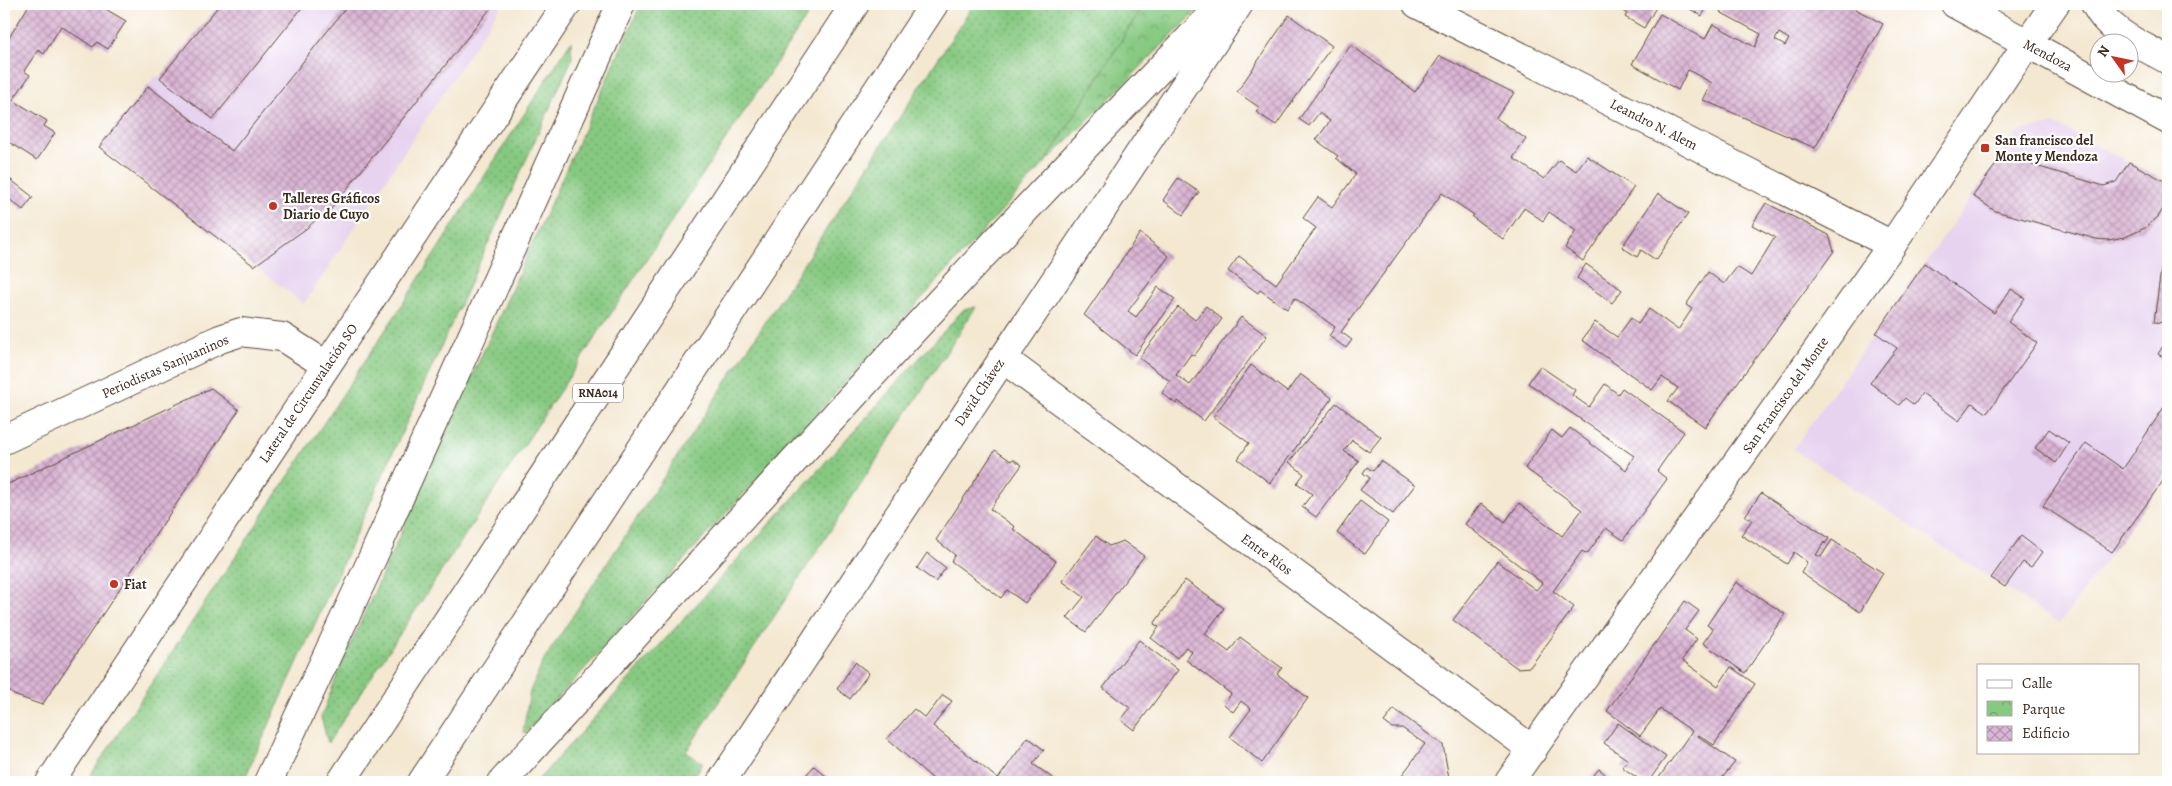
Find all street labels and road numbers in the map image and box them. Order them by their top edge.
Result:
street label: Mendoza [2020,35,2076,76]
street label: Leandro N. Alem [1607,94,1701,155]
street label: Lateral de Circunvalación SO [255,320,362,467]
street label: Periodistas Sanjuaninos [99,330,232,403]
street label: San Francisco del Monte [1738,333,1833,457]
street label: David Chávez [950,355,1009,430]
road number: RNA014 [573,383,623,402]
street label: Entre Ríos [1237,529,1296,580]

